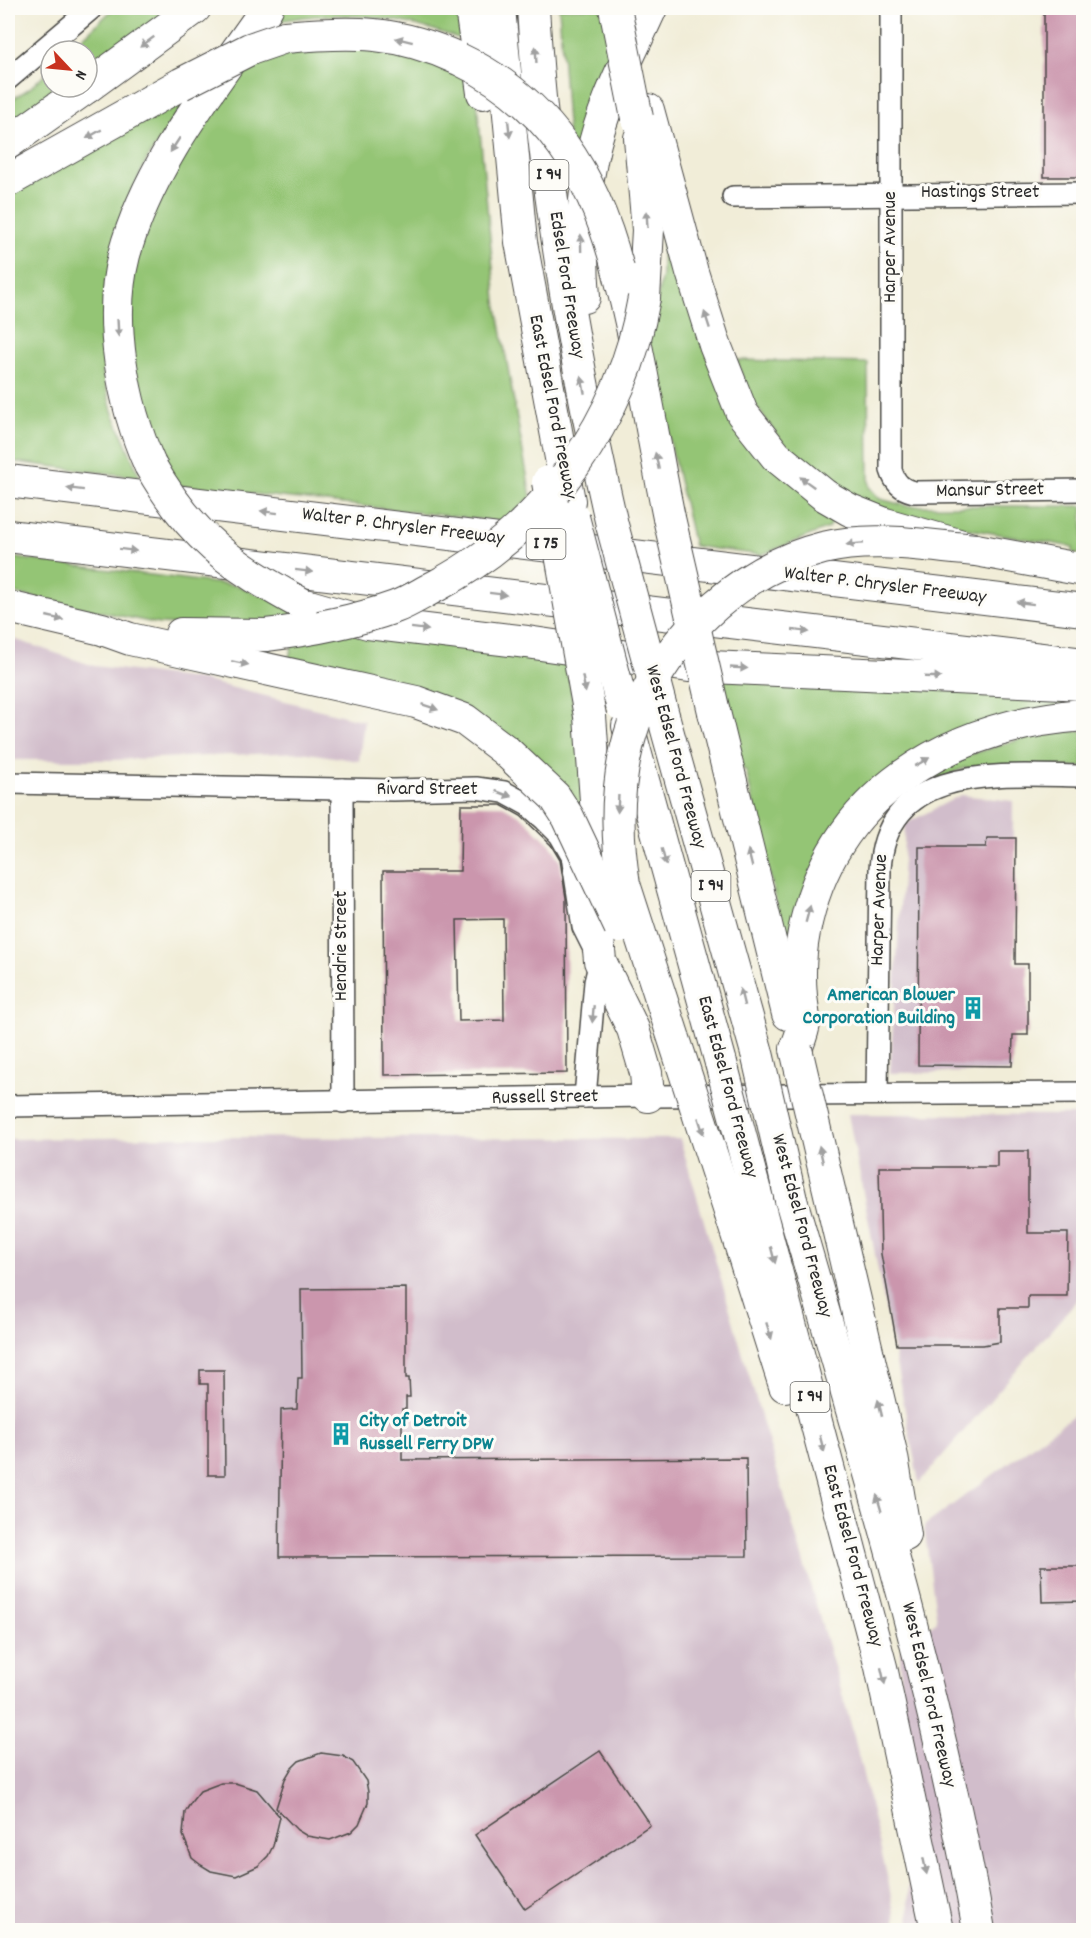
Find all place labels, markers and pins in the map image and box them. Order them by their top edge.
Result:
place label: American Blower Corporation Building [803,982,956,1033]
building icon: American Blower Corporation Building [960,995,986,1021]
place label: City of Detroit Russell Ferry DPW [359,1408,494,1459]
building icon: City of Detroit Russell Ferry DPW [328,1421,354,1447]

